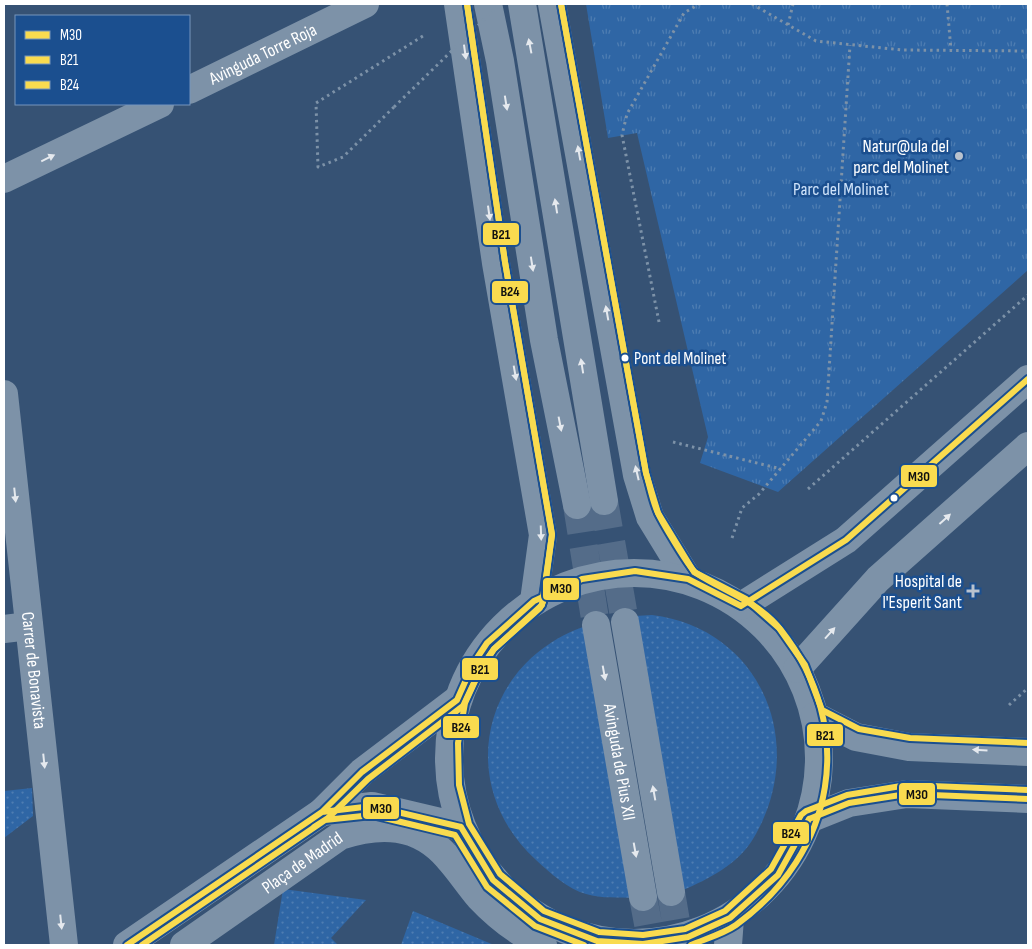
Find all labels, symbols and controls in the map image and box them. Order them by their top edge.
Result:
legend [15,15,190,105]
street label: Avinguda Torre Roja [205,19,320,90]
text: M30 [60,26,82,45]
one-way arrow [525,37,533,53]
one-way arrow [461,44,469,60]
text: B21 [60,51,79,70]
text: B24 [60,76,79,95]
one-way arrow [503,96,511,112]
place label: Natur@ula del parc del Molinet [853,136,950,178]
one-way arrow [574,145,582,161]
marker: Natur@ula del parc del Molinet [953,150,965,162]
one-way arrow [41,154,55,162]
park label: Parc del Molinet [793,179,889,200]
one-way arrow [552,198,560,214]
one-way arrow [485,205,493,221]
line badge: B21 [482,222,520,246]
text: B21 [492,226,511,243]
one-way arrow [528,256,536,272]
line badge: B24 [491,280,529,304]
text: B24 [500,283,520,300]
one-way arrow [603,305,611,321]
place label: Pont del Molinet [634,349,726,369]
marker: Pont del Molinet [620,353,630,363]
one-way arrow [578,358,586,374]
one-way arrow [511,366,519,382]
one-way arrow [557,416,565,432]
line badge: M30 [900,464,938,488]
one-way arrow [633,466,641,481]
text: M30 [908,468,930,485]
one-way arrow [11,487,19,503]
unlabelled marker [889,493,899,503]
one-way arrow [939,514,952,525]
one-way arrow [538,526,546,542]
place label: Hospital de l'Esperit Sant [882,571,963,613]
line badge: M30 [542,577,580,601]
text: M30 [550,580,572,597]
marker: Hospital de l'Esperit Sant [966,584,980,598]
street label: Carrer de Bonavista [17,611,50,730]
one-way arrow [824,627,835,640]
line badge: B21 [461,657,499,681]
text: B21 [471,661,490,678]
one-way arrow [601,665,609,681]
street label: Avinguda de Pius XII [599,701,640,822]
line badge: B24 [442,715,480,739]
text: B24 [451,719,471,736]
line badge: B21 [806,723,844,747]
text: B21 [816,727,835,744]
one-way arrow [971,746,987,754]
one-way arrow [40,753,48,769]
line badge: M30 [898,782,936,806]
one-way arrow [650,784,658,800]
text: M30 [906,786,928,803]
line badge: M30 [362,796,400,820]
text: M30 [370,800,392,817]
line badge: B24 [772,821,810,845]
text: B24 [781,825,801,842]
street label: Plaça de Madrid [258,828,347,898]
one-way arrow [632,843,640,859]
one-way arrow [57,914,65,930]

